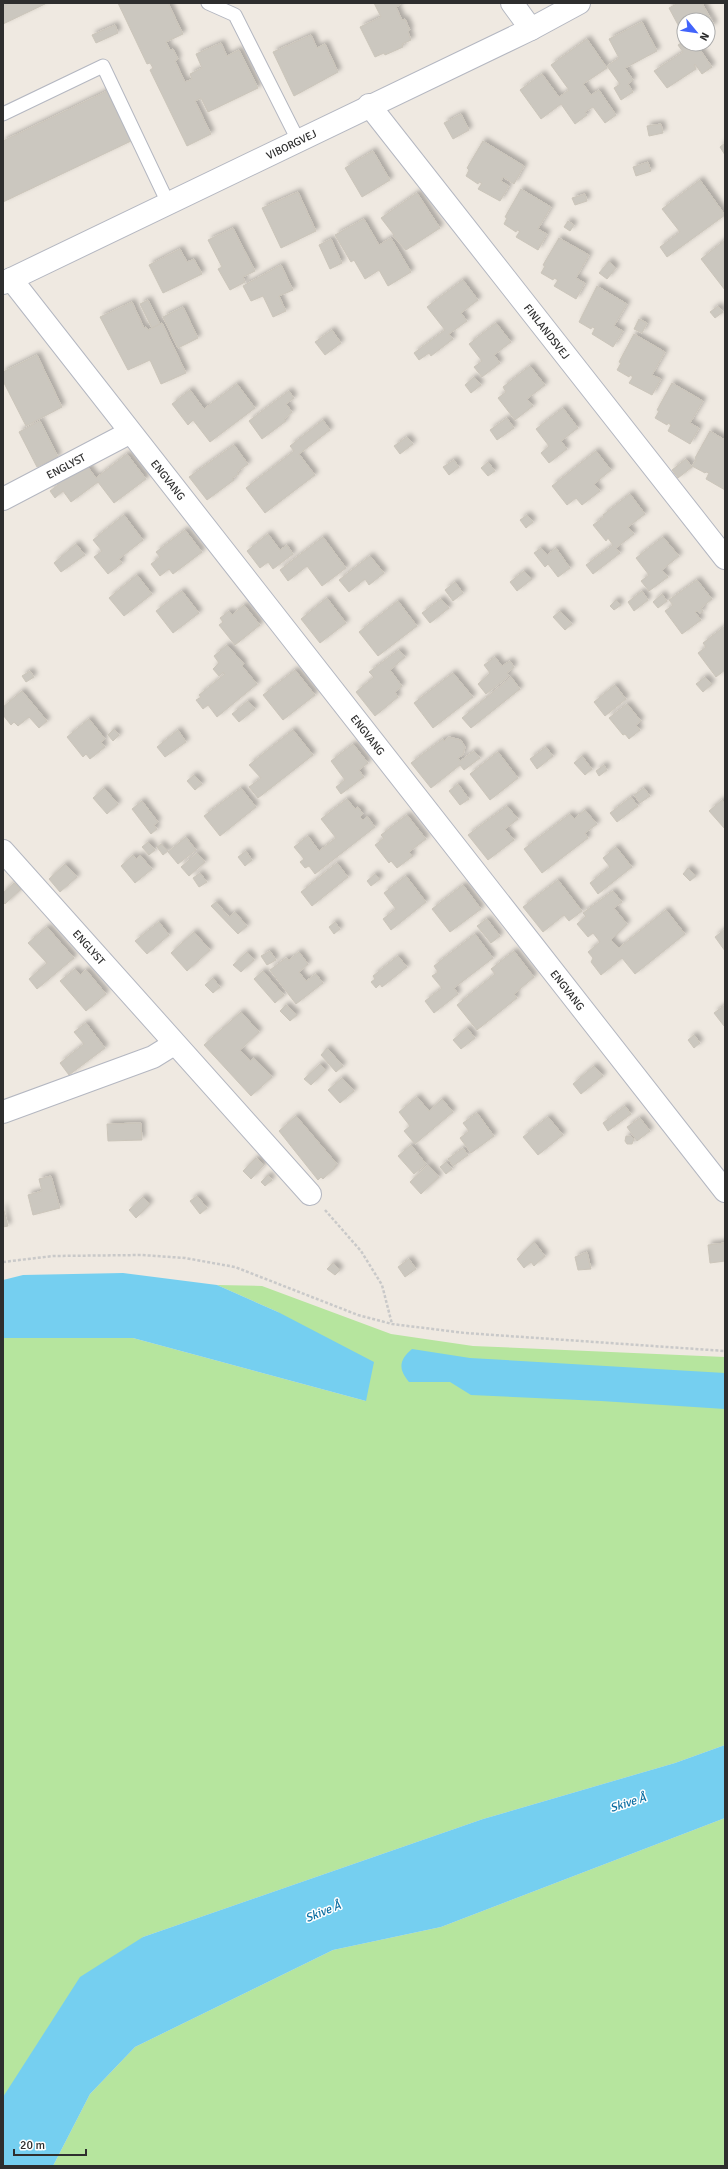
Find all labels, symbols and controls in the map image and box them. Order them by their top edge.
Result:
north arrow [676,12,716,52]
text: N [697,30,712,43]
street label: VIBORGVEJ [264,127,319,162]
street label: FINLANDSVEJ [521,301,573,362]
street label: ENGLYST [44,450,88,482]
street label: ENGVANG [148,457,188,503]
street label: ENGVANG [348,712,388,758]
street label: ENGLYST [70,927,108,968]
street label: ENGVANG [548,967,587,1013]
water label: Skive Å [608,1790,649,1816]
water label: Skive Å [303,1898,344,1926]
scale bar [14,2131,86,2157]
text: 20 m [20,2138,45,2153]

